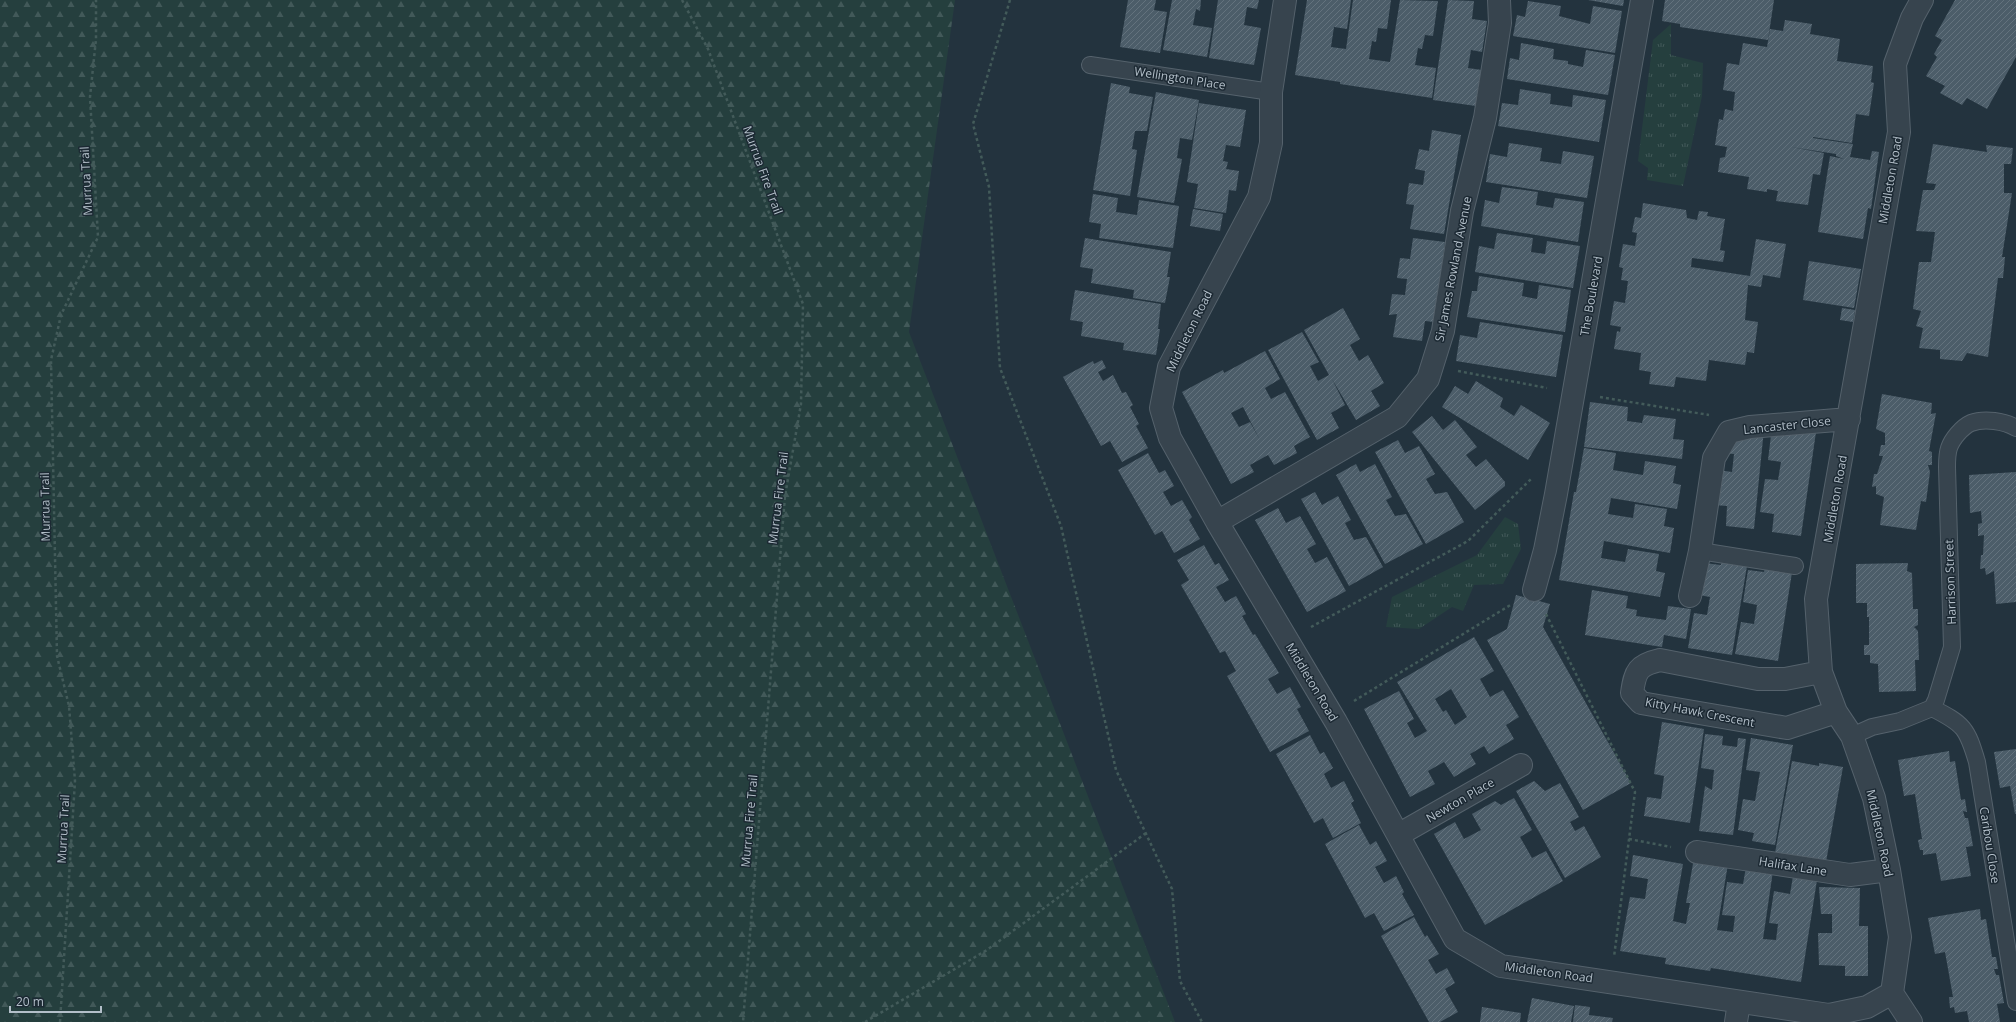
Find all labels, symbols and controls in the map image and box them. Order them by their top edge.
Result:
street label: Wellington Place [1133,62,1227,94]
street label: Murrua Fire Trail [739,123,787,217]
street label: Middleton Road [1874,135,1906,225]
street label: Murrua Trail [76,146,96,216]
street label: Sir James Rowland Avenue [1431,195,1475,343]
street label: The Boulevard [1576,255,1606,337]
street label: Middleton Road [1162,287,1216,375]
street label: Lancaster Close [1742,412,1832,438]
street label: Murrua Fire Trail [764,451,792,545]
street label: Middleton Road [1819,454,1851,544]
street label: Murrua Trail [36,472,54,542]
street label: Harrison Street [1940,539,1960,625]
street label: Middleton Road [1282,640,1342,724]
street label: Kitty Hawk Crescent [1644,693,1756,731]
street label: Newton Place [1423,773,1498,826]
street label: Murrua Fire Trail [736,774,762,868]
street label: Middleton Road [1862,788,1898,878]
street label: Murrua Trail [53,794,73,864]
street label: Caribou Close [1976,805,2004,885]
street label: Halifax Lane [1758,852,1829,880]
street label: Middleton Road [1504,957,1594,987]
scale bar [10,988,101,1014]
text: 20 m [16,993,44,1010]

